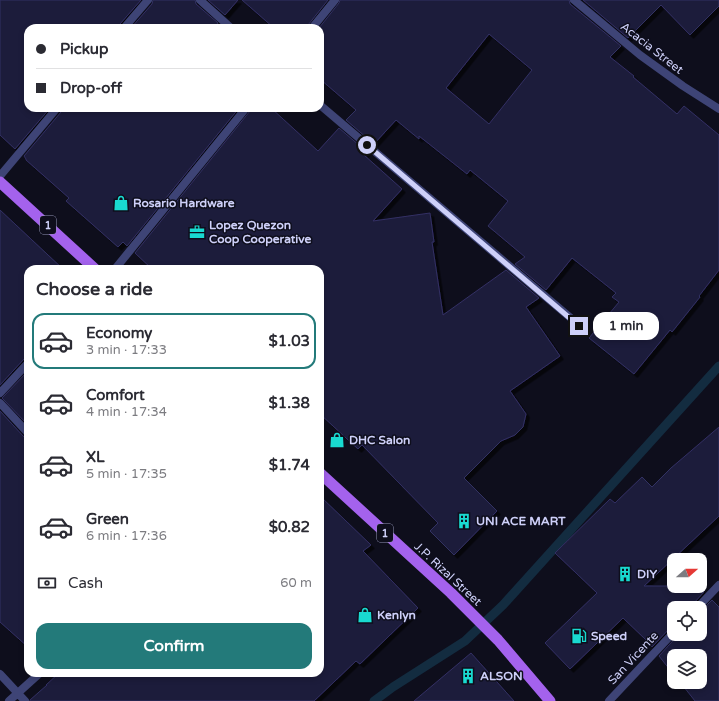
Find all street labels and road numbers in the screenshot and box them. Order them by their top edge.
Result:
street label: Acacia Street [618,19,686,77]
road number: 1 [40,216,56,234]
road number: 1 [377,524,393,542]
street label: J.P. Rizal Street [412,539,485,609]
street label: San Vicente [605,628,661,687]

